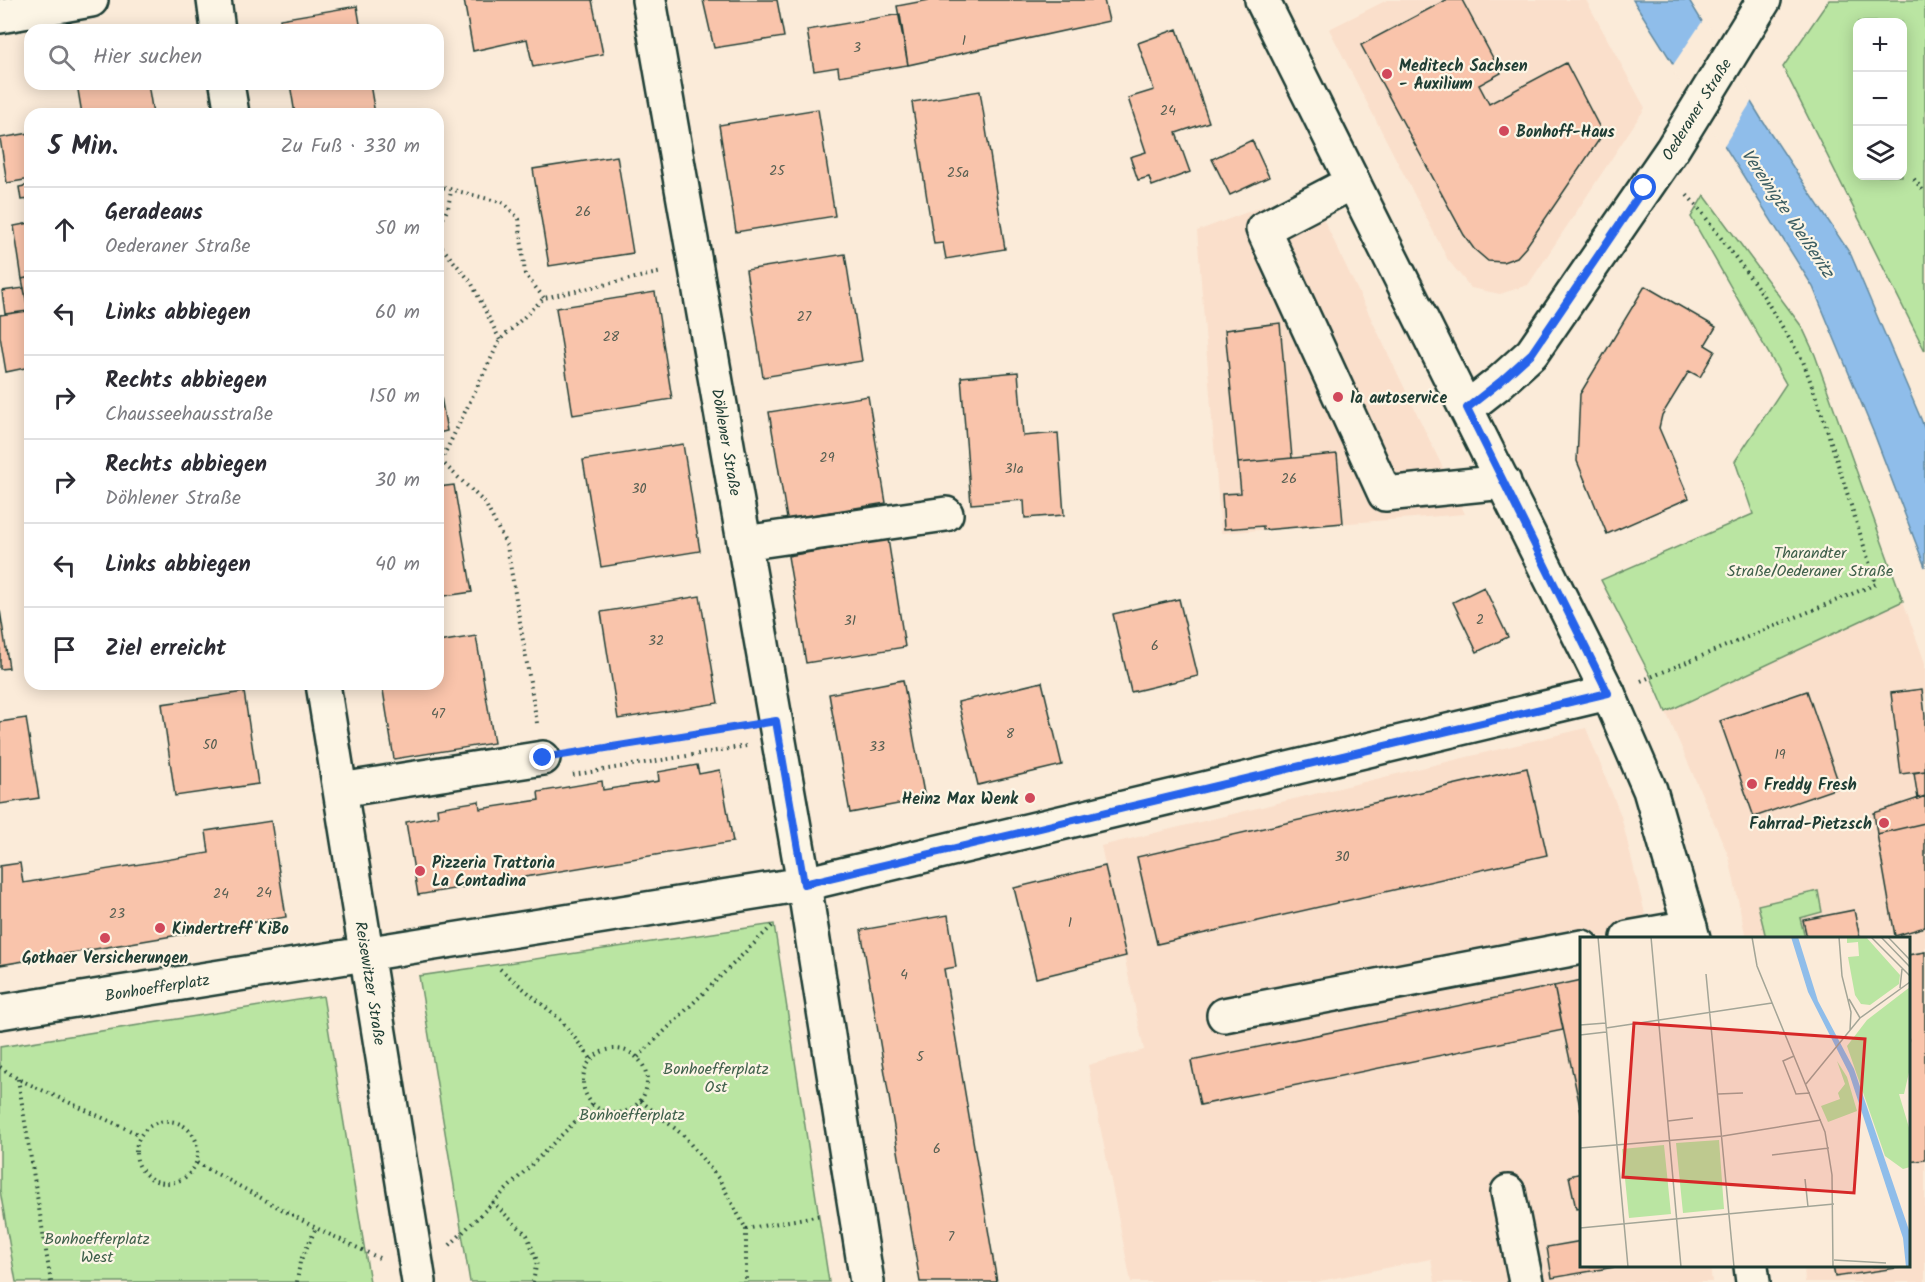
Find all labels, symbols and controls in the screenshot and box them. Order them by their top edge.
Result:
map controls [1853,18,1907,180]
button: + [1853,18,1907,72]
search box [24,24,444,90]
house number: 1 [962,30,966,52]
house number: 3 [853,37,861,59]
text: Hier suchen [93,40,202,75]
icon: search [45,41,78,74]
place label: Meditech Sachsen - Auxilium [1399,54,1528,97]
street label: Oederaner Straße [1656,54,1739,166]
marker: Meditech Sachsen - Auxilium [1380,67,1394,81]
button: − [1853,72,1907,126]
house number: 24 [1160,100,1176,122]
place label: Bonhoff-Haus [1516,120,1615,145]
marker: Bonhoff-Haus [1497,124,1511,138]
text: 5 Min. [48,126,118,168]
button: layers [1853,126,1907,180]
text: Zu Fuß · 330 m [281,131,420,163]
water label: Vereinigte Weißeritz [1733,143,1842,286]
house number: 25 [769,160,786,182]
house number: 25a [947,162,969,184]
route start [1630,174,1656,200]
text: Geradeaus [105,196,203,231]
house number: 26 [575,201,591,223]
icon: ahead [48,213,81,246]
text: 50 m [375,213,420,245]
text: Oederaner Straße [105,231,251,263]
text: Links abbiegen [105,296,251,331]
icon: left [48,297,81,330]
text: 60 m [375,297,420,329]
house number: 27 [797,306,812,328]
house number: 28 [603,326,620,348]
text: Rechts abbiegen [105,364,267,399]
icon: right [48,381,81,414]
text: 150 m [369,381,420,413]
place label: 1a autoservice [1350,386,1447,411]
street label: Döhlener Straße [704,387,747,498]
marker: 1a autoservice [1331,390,1345,404]
text: Chausseehausstraße [105,399,273,431]
house number: 29 [820,447,835,469]
text: Rechts abbiegen [105,448,267,483]
house number: 31a [1005,458,1023,480]
icon: right [48,465,81,498]
text: 30 m [375,465,420,497]
house number: 26 [1281,468,1297,490]
house number: 30 [632,478,647,500]
text: Döhlener Straße [105,483,241,515]
park label: Tharandter Straße/Oederaner Straße [1727,541,1893,584]
text: Links abbiegen [105,548,251,583]
icon: left [48,549,81,582]
text: 40 m [375,549,420,581]
house number: 2 [1476,609,1484,631]
house number: 31 [844,610,856,632]
house number: 32 [648,630,664,652]
text: Ziel erreicht [105,632,226,667]
icon: arrive [48,633,81,666]
house number: 6 [1151,635,1159,657]
house number: 47 [431,703,446,725]
house number: 8 [1006,723,1015,745]
house number: 50 [203,734,217,756]
house number: 33 [869,736,885,758]
route end [529,744,555,770]
house number: 19 [1774,744,1786,766]
place label: Freddy Fresh [1764,773,1857,798]
marker: Freddy Fresh [1745,777,1759,791]
place label: Heinz Max Wenk [902,787,1019,812]
marker: Heinz Max Wenk [1023,791,1037,805]
place label: Fahrrad-Pietzsch [1749,812,1872,837]
marker: Fahrrad-Pietzsch [1877,816,1891,830]
house number: 30 [1335,846,1350,868]
place label: Pizzeria Trattoria La Contadina [432,851,555,894]
marker: Pizzeria Trattoria La Contadina [413,864,427,878]
house number: 24 [256,882,272,904]
house number: 24 [213,883,229,905]
house number: 23 [109,903,125,925]
house number: 1 [1068,912,1072,934]
place label: Kindertreff KiBo [172,917,289,942]
street label: Reisewitzer Straße [347,919,392,1047]
marker: Kindertreff KiBo [153,921,167,935]
marker: Gothaer Versicherungen [98,931,112,945]
inset map [1580,937,1910,1267]
place label: Gothaer Versicherungen [22,946,188,971]
house number: 4 [900,964,908,986]
street label: Bonhoefferplatz [103,968,211,1009]
house number: 5 [916,1046,925,1068]
park label: Bonhoefferplatz Ost [663,1057,769,1100]
park label: Bonhoefferplatz [579,1103,685,1128]
house number: 6 [933,1138,941,1160]
house number: 7 [948,1226,955,1248]
park label: Bonhoefferplatz West [44,1227,150,1270]

